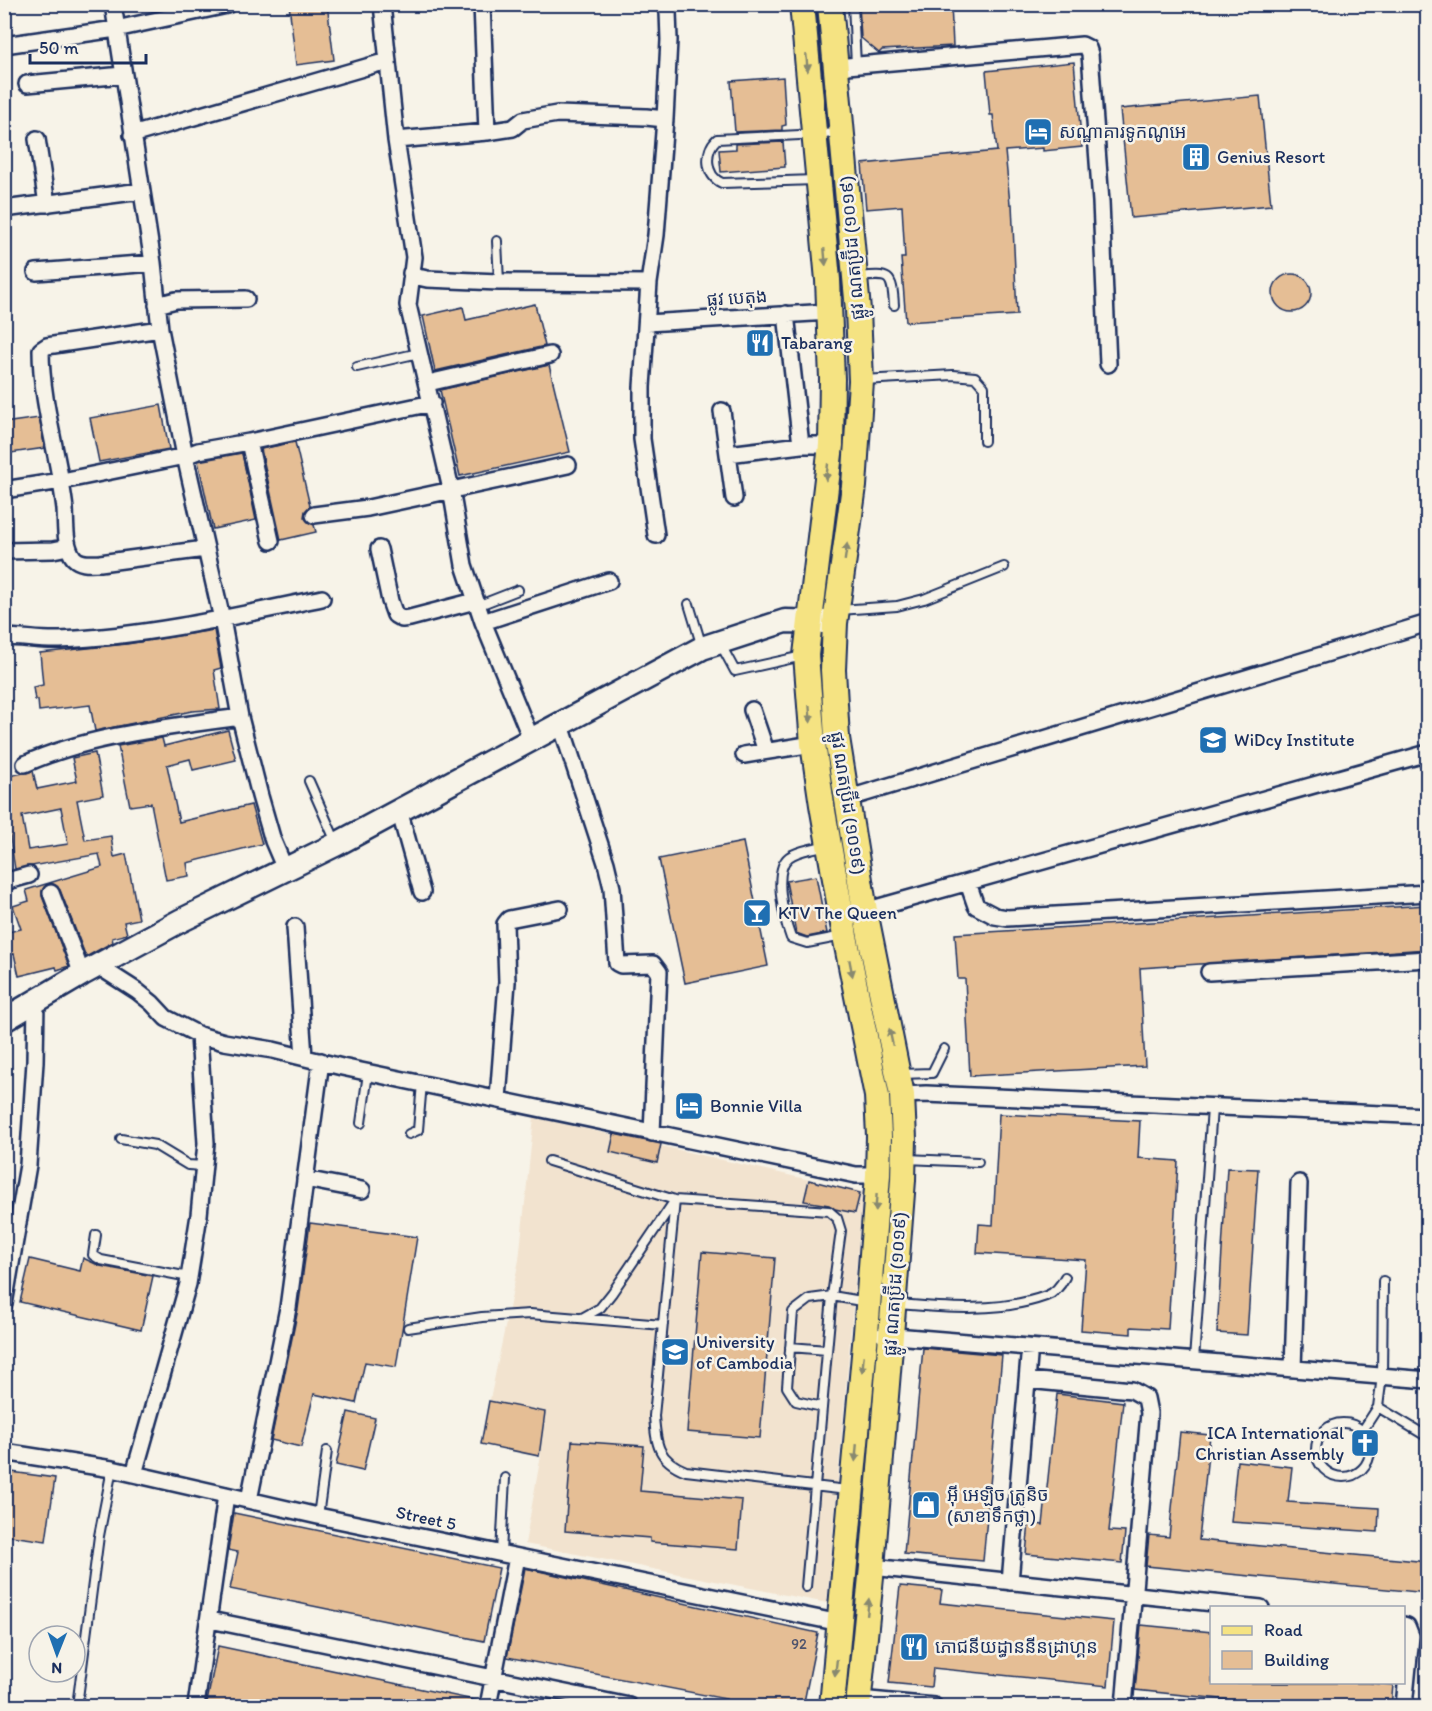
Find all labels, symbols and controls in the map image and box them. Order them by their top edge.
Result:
scale bar [30,27,146,65]
text: 50 m [39,37,79,59]
one-way arrow [803,53,812,72]
hotel icon: សណ្ឋាគារទូកណូអេ [1022,116,1054,148]
place label: សណ្ឋាគារទូកណូអេ [1059,121,1186,143]
building icon: Genius Resort [1180,141,1212,173]
place label: Genius Resort [1217,146,1326,168]
street label: ផ្លូវ ណតប្រ៊ីដ (១០១៩) [833,175,875,321]
one-way arrow [820,247,830,266]
street label: ផ្លូវ បេតុង [706,285,768,316]
restaurant icon: Tabarang [744,327,776,359]
place label: Tabarang [781,332,853,354]
one-way arrow [823,463,832,482]
one-way arrow [841,543,850,562]
one-way arrow [806,704,815,723]
school or university icon: WiDcy Institute [1197,724,1229,756]
place label: WiDcy Institute [1234,729,1355,751]
street label: ផ្លូវ ណតប្រ៊ីដ (១០១៩) [821,730,872,877]
bar icon: KTV The Queen [741,897,773,929]
place label: KTV The Queen [778,902,897,924]
one-way arrow [847,959,856,978]
one-way arrow [886,1027,895,1046]
hotel icon: Bonnie Villa [673,1090,705,1122]
place label: Bonnie Villa [710,1095,802,1117]
one-way arrow [871,1193,880,1212]
street label: ផ្លូវ ណតប្រ៊ីដ (១០១៩) [877,1211,916,1357]
place label: University of Cambodia [696,1331,793,1374]
school or university icon: University of Cambodia [659,1336,691,1368]
one-way arrow [859,1354,868,1373]
place label: ICA International Christian Assembly [1195,1422,1345,1465]
church icon: ICA International Christian Assembly [1349,1427,1381,1459]
one-way arrow [851,1443,861,1462]
place label: អ៊ី អេឡិច ត្រូនិច (សាខាទឹកថ្លា) [947,1484,1049,1527]
shop icon: អ៊ី អេឡិច ត្រូនិច (សាខាទឹកថ្លា) [910,1489,942,1521]
street label: Street 5 [394,1501,458,1535]
one-way arrow [863,1597,873,1616]
legend [1210,1606,1405,1684]
text: Road [1264,1619,1303,1641]
north arrow [27,1624,87,1684]
restaurant icon: ភោជនីយដ្ធាននីនដ្រាហ្គន [898,1631,930,1663]
house number: 92 [791,1635,807,1653]
place label: ភោជនីយដ្ធាននីនដ្រាហ្គន [935,1636,1098,1658]
text: Building [1264,1649,1330,1671]
one-way arrow [831,1658,841,1677]
text: N [51,1659,62,1678]

